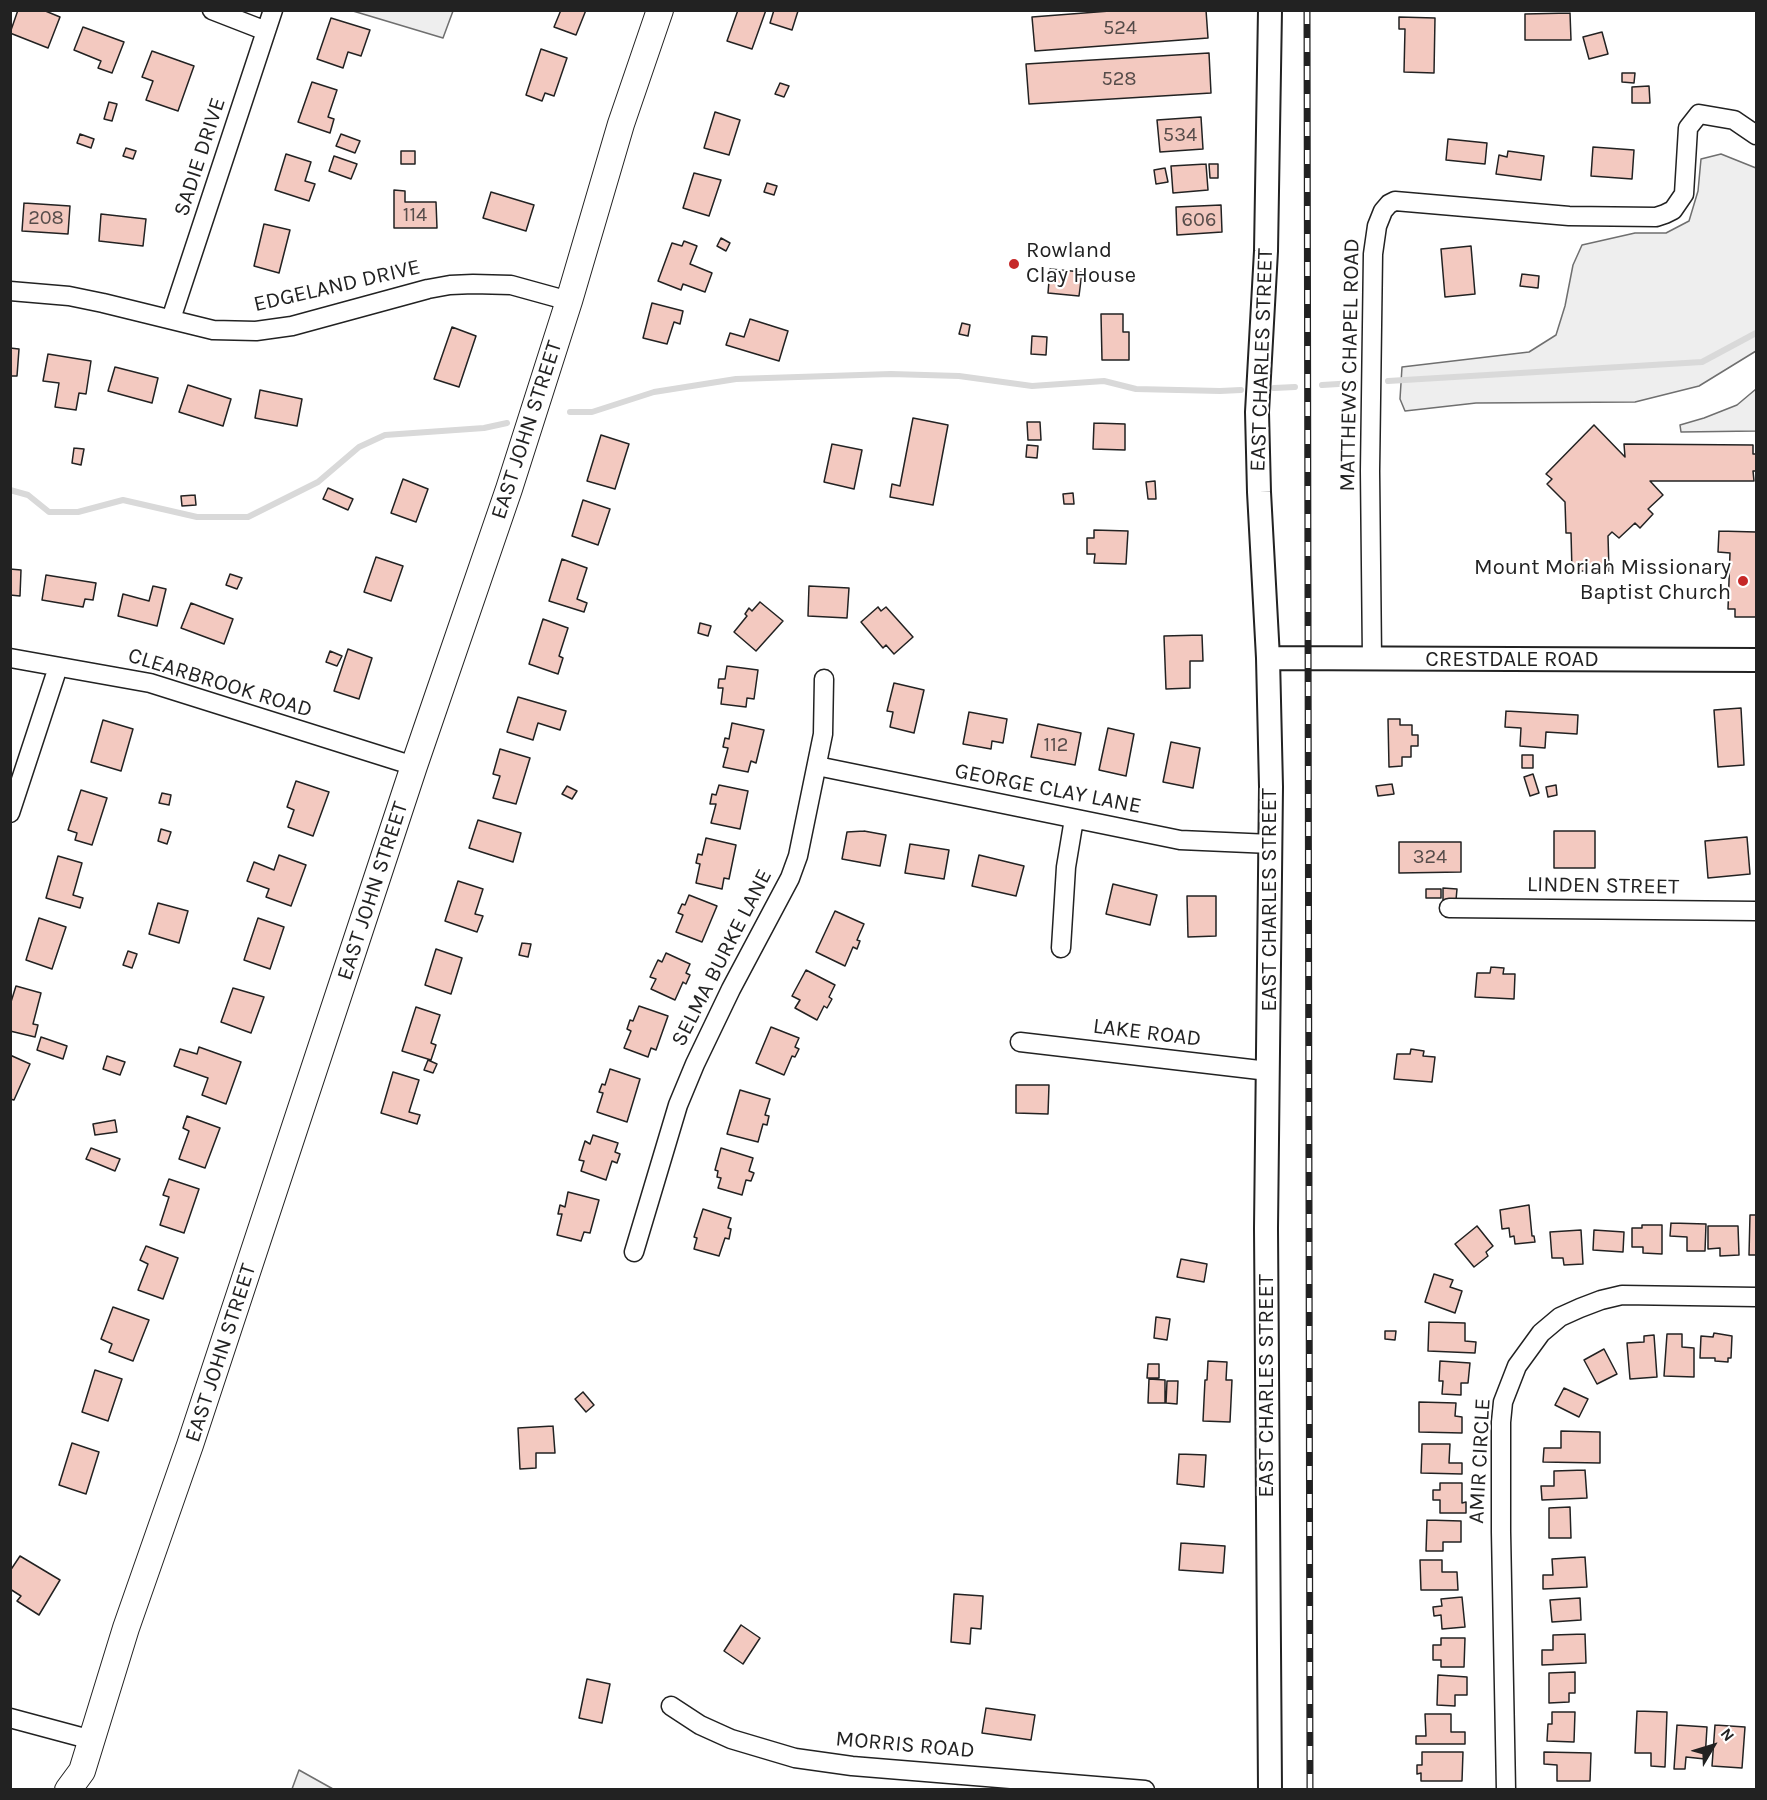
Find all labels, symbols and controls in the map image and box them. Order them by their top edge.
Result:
house number: 524 [1103,16,1137,40]
house number: 528 [1101,67,1137,91]
street label: SADIE DRIVE [168,94,232,220]
house number: 534 [1163,123,1197,147]
house number: 114 [403,203,427,227]
house number: 208 [28,206,64,230]
house number: 606 [1182,208,1216,232]
place label: Rowland Clay House [1026,238,1136,290]
street label: MATTHEWS CHAPEL ROAD [1335,238,1365,492]
street label: EAST CHARLES STREET [1245,248,1279,472]
street label: EDGELAND DRIVE [251,254,423,318]
marker: Rowland Clay House [1007,257,1021,271]
street label: EAST JOHN STREET [486,337,568,523]
place label: Mount Moriah Missionary Baptist Church [1474,555,1731,606]
marker: Mount Moriah Missionary Baptist Church [1736,574,1750,588]
street label: CLEARBROOK ROAD [125,642,315,724]
street label: CRESTDALE ROAD [1425,647,1599,673]
house number: 112 [1044,733,1068,757]
street label: GEORGE CLAY LANE [953,758,1143,820]
street label: EAST CHARLES STREET [1257,788,1283,1012]
street label: EAST JOHN STREET [332,798,414,984]
house number: 324 [1413,845,1447,869]
street label: SELMA BURKE LANE [666,865,778,1051]
street label: LINDEN STREET [1527,871,1679,901]
street label: LAKE ROAD [1091,1013,1203,1053]
street label: EAST JOHN STREET [180,1260,262,1446]
street label: EAST CHARLES STREET [1254,1274,1280,1498]
street label: AMIR CIRCLE [1464,1398,1496,1524]
north arrow [1683,1716,1743,1776]
text: N [1717,1724,1739,1745]
street label: MORRIS ROAD [834,1726,976,1764]

